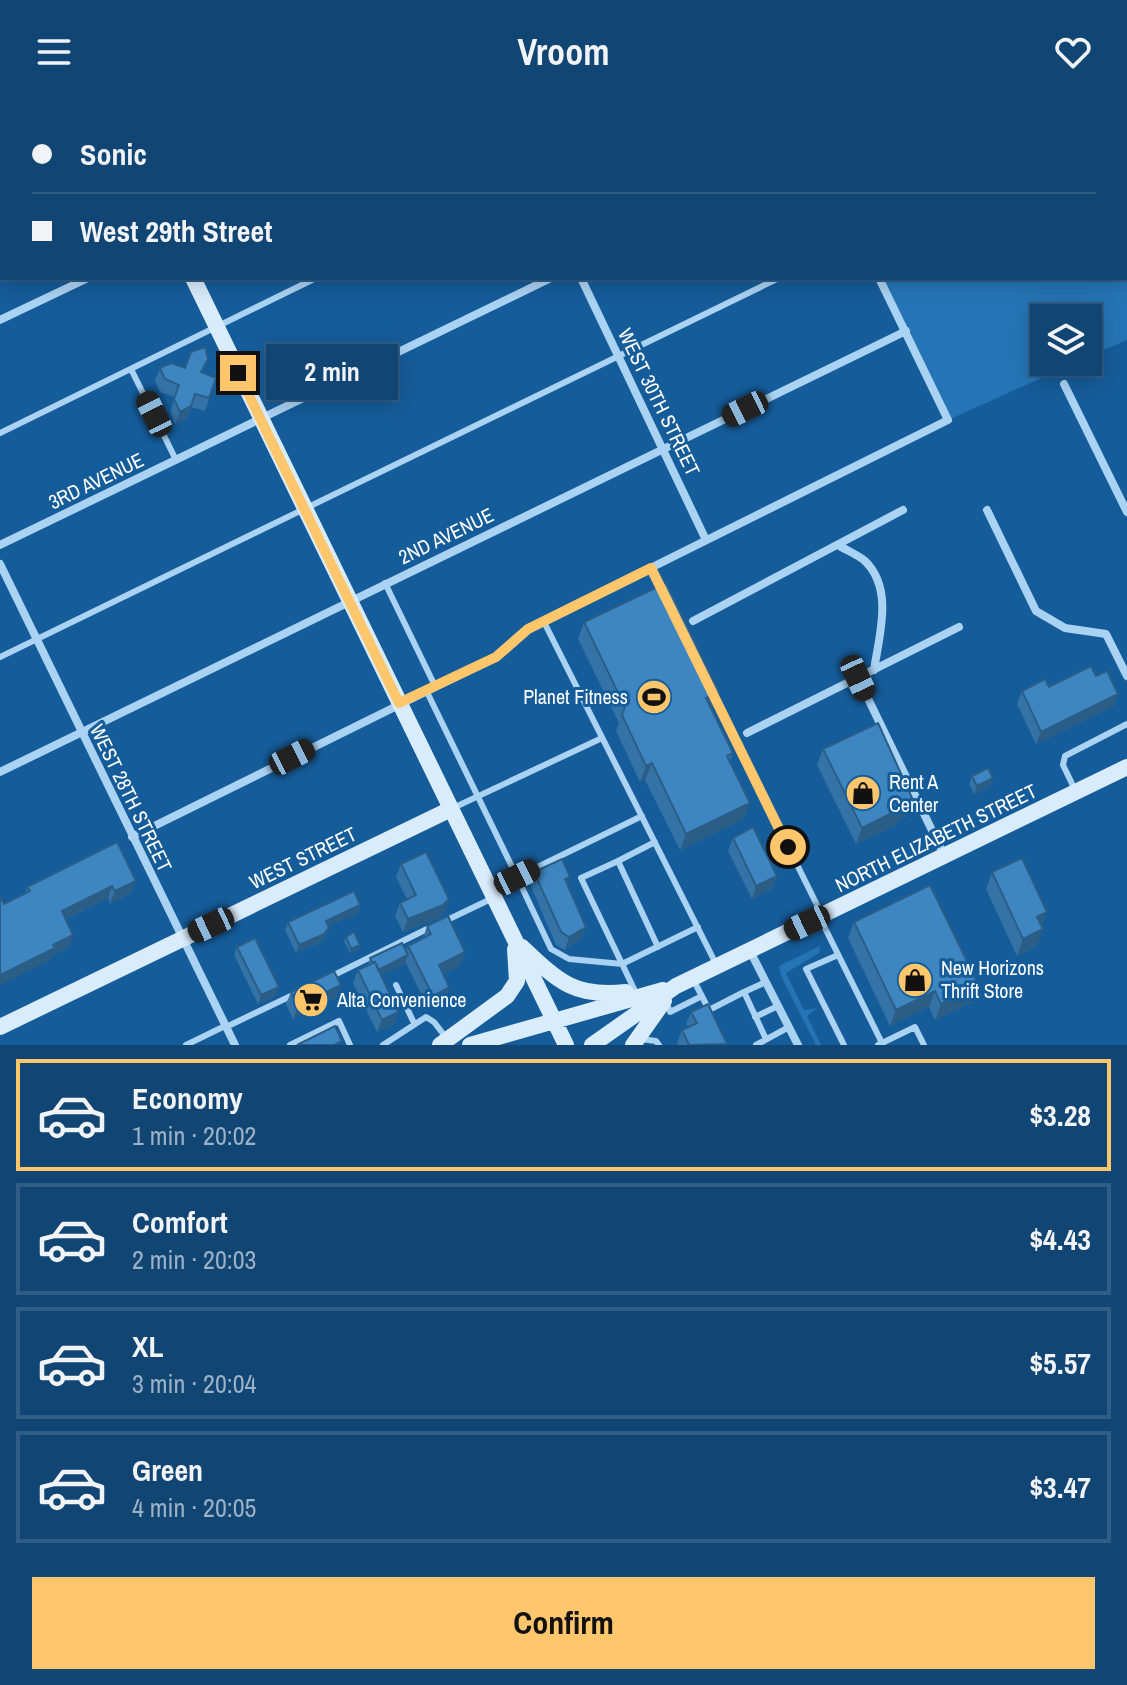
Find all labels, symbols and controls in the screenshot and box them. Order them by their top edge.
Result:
text: Vroom [518,28,609,76]
icon: menu [32,30,76,74]
icon: heart [1051,30,1095,74]
text: Sonic [80,134,147,174]
text: West 29th Street [80,211,272,251]
map controls [1030,304,1102,376]
button: layers [1030,304,1102,376]
street label: WEST 30TH STREET [612,323,707,480]
callout: 2 min [266,345,398,401]
text: 2 min [304,354,360,389]
route end [220,355,256,391]
car [133,387,175,441]
car [718,388,772,430]
street label: 3RD AVENUE [44,446,148,515]
street label: 2ND AVENUE [394,501,498,570]
car [837,651,879,705]
sports icon: Planet Fitness [635,678,673,716]
place label: Planet Fitness [523,683,628,710]
street label: WEST 28TH STREET [84,719,179,876]
car [265,735,319,779]
place label: Rent A Center [889,768,939,818]
shop icon: Rent A Center [844,774,882,812]
street label: NORTH ELIZABETH STREET [830,777,1041,898]
street label: WEST STREET [245,820,361,895]
route start [770,829,806,865]
car [490,856,544,898]
car [780,902,834,944]
car [184,904,238,946]
place label: New Horizons Thrift Store [941,954,1044,1004]
shop icon: New Horizons Thrift Store [896,961,934,999]
supermarket icon: Alta Convenience [292,981,330,1019]
place label: Alta Convenience [336,986,466,1013]
text: Economy [132,1078,243,1118]
icon: car [36,1079,108,1151]
text: $3.28 [1029,1095,1091,1135]
text: 1 min · 20:02 [132,1118,256,1153]
text: Comfort [132,1202,228,1242]
icon: car [36,1203,108,1275]
text: $4.43 [1029,1219,1091,1259]
text: 2 min · 20:03 [132,1242,256,1277]
text: XL [132,1326,163,1366]
icon: car [36,1327,108,1399]
text: $5.57 [1029,1343,1091,1383]
text: 3 min · 20:04 [132,1366,256,1401]
text: Green [132,1450,203,1490]
icon: car [36,1451,108,1523]
text: $3.47 [1029,1467,1091,1507]
text: 4 min · 20:05 [132,1490,256,1525]
button: Confirm [32,1577,1095,1669]

